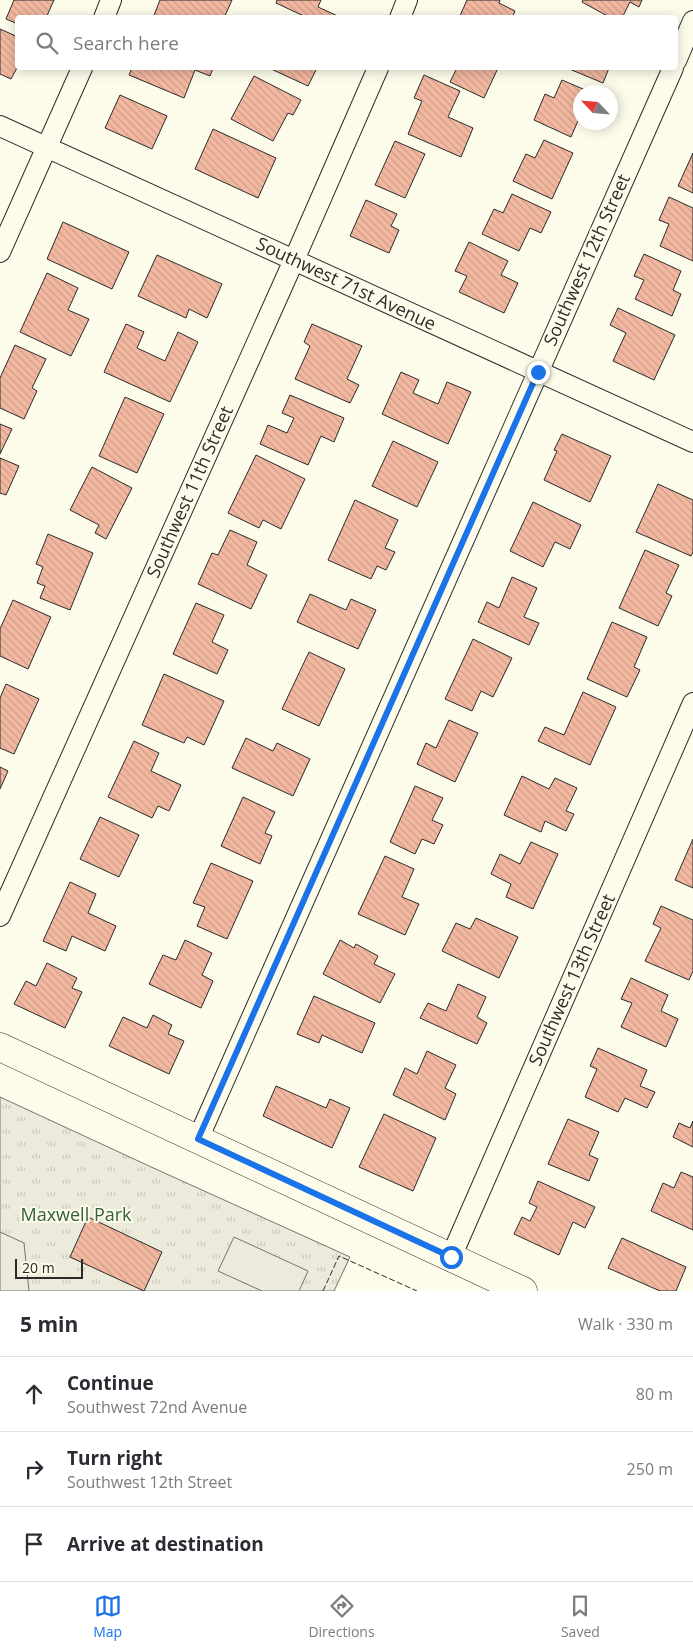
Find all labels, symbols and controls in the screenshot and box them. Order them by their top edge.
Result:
search box [15,15,678,70]
icon: search [33,29,61,57]
text: Search here [73,30,179,56]
north arrow [573,85,618,130]
street label: Southwest 12th Street [537,170,635,349]
street label: Southwest 71st Avenue [253,231,440,335]
route end [527,361,550,384]
street label: Southwest 11th Street [140,402,238,581]
street label: Southwest 13th Street [522,890,620,1069]
park label: Maxwell Park [20,1202,132,1226]
route start [440,1246,463,1269]
scale bar [15,1256,82,1279]
text: 20 m [22,1258,55,1277]
text: 5 min [20,1310,78,1338]
text: Walk · 330 m [578,1313,673,1335]
text: Continue [67,1370,154,1396]
icon: ahead [20,1380,48,1408]
text: 80 m [636,1383,673,1405]
text: Southwest 72nd Avenue [67,1396,247,1418]
text: Turn right [67,1445,162,1471]
icon: right [20,1455,48,1483]
text: 250 m [627,1458,673,1480]
text: Southwest 12th Street [67,1471,232,1493]
icon: arrive [20,1530,48,1558]
text: Arrive at destination [67,1531,264,1557]
tab: Map [93,1592,122,1641]
tab: Directions [308,1592,375,1641]
tab: Saved [561,1592,600,1641]

